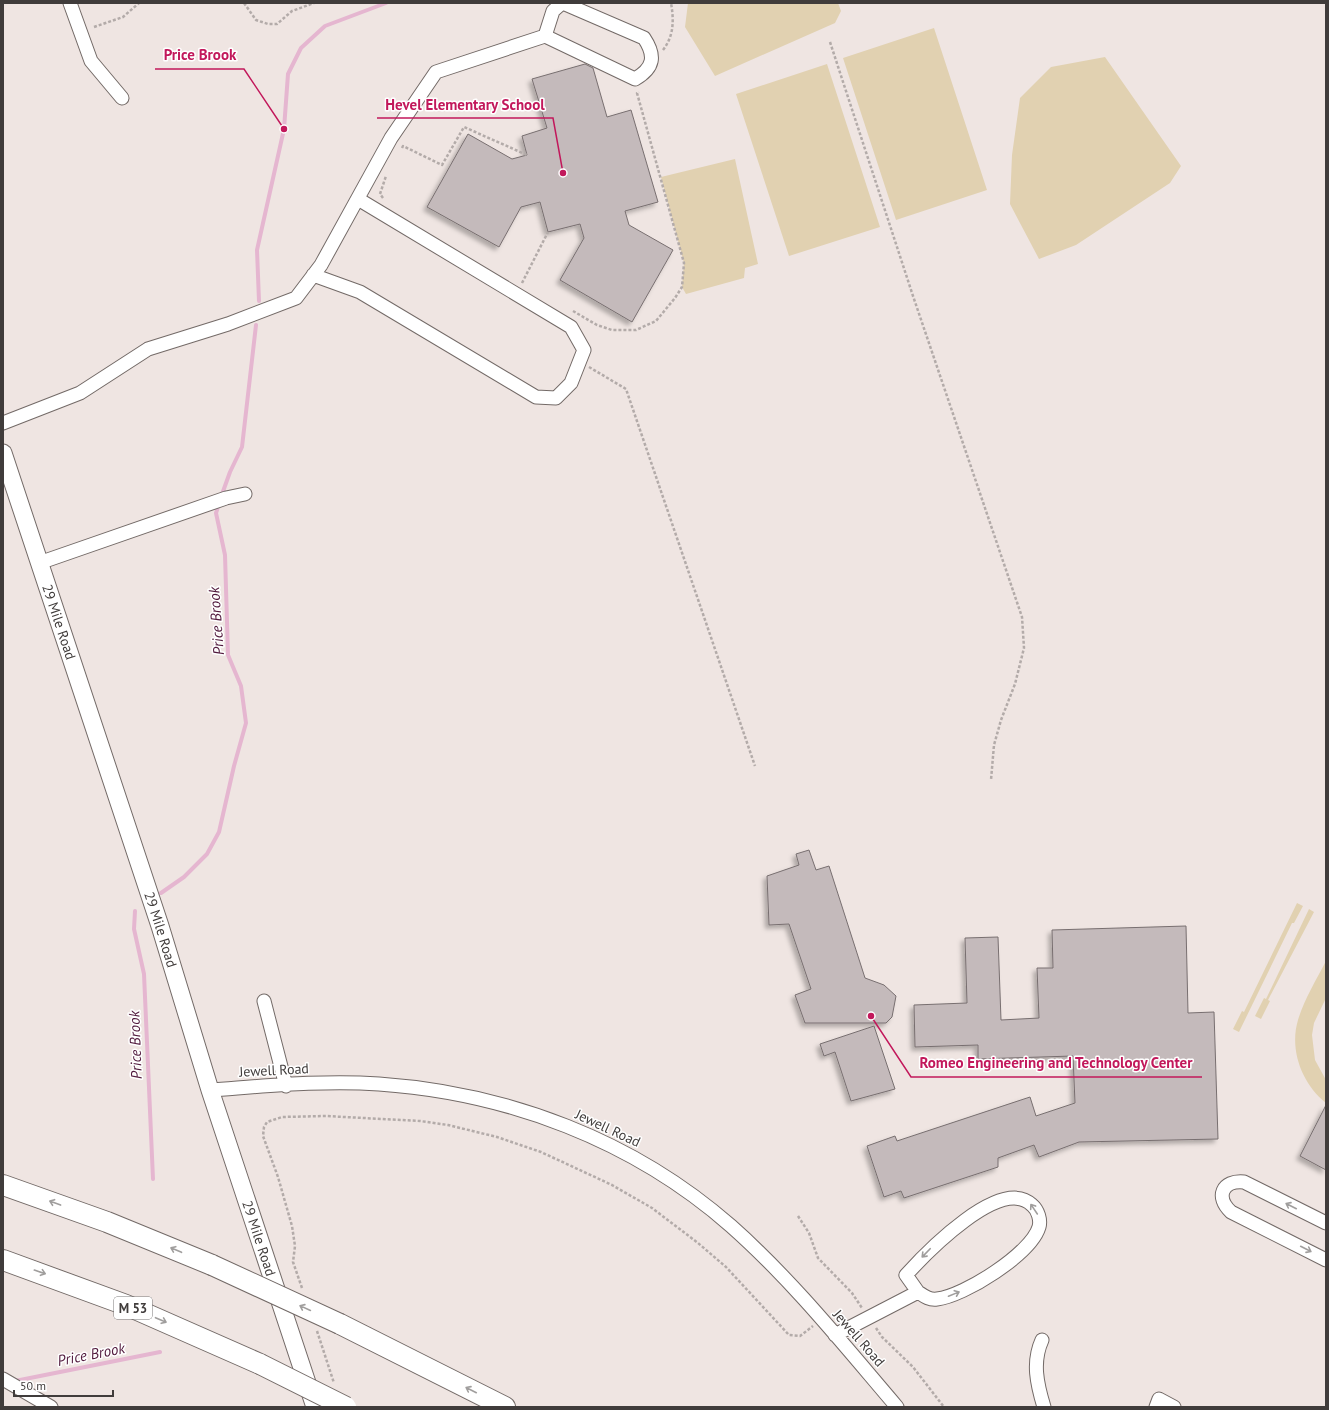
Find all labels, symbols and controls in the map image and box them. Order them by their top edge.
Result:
callout: Price Brook [155,42,244,69]
text: Price Brook [164,45,237,64]
callout: Hevel Elementary School [377,91,553,118]
text: Hevel Elementary School [385,95,545,114]
street label: 29 Mile Road [38,582,80,662]
water label: Price Brook [204,585,228,656]
street label: 29 Mile Road [140,889,181,970]
water label: Price Brook [124,1009,146,1080]
callout: Romeo Engineering and Technology Center [911,1050,1202,1077]
text: Romeo Engineering and Technology Center [920,1053,1193,1072]
street label: Jewell Road [238,1059,309,1081]
street label: Jewell Road [572,1105,643,1151]
one-way arrow [49,1198,61,1206]
street label: 29 Mile Road [238,1198,280,1278]
one-way arrow [1285,1201,1297,1209]
one-way arrow [1030,1204,1038,1215]
one-way arrow [170,1245,182,1253]
one-way arrow [1299,1246,1311,1254]
one-way arrow [921,1248,931,1258]
one-way arrow [33,1269,45,1277]
one-way arrow [947,1289,959,1297]
road number: M 53 [114,1297,152,1319]
one-way arrow [299,1304,311,1311]
street label: Jewell Road [829,1305,889,1370]
one-way arrow [154,1317,166,1324]
water label: Price Brook [56,1338,128,1370]
scale bar [14,1372,113,1398]
text: 50 m [20,1378,46,1393]
one-way arrow [465,1385,477,1393]

